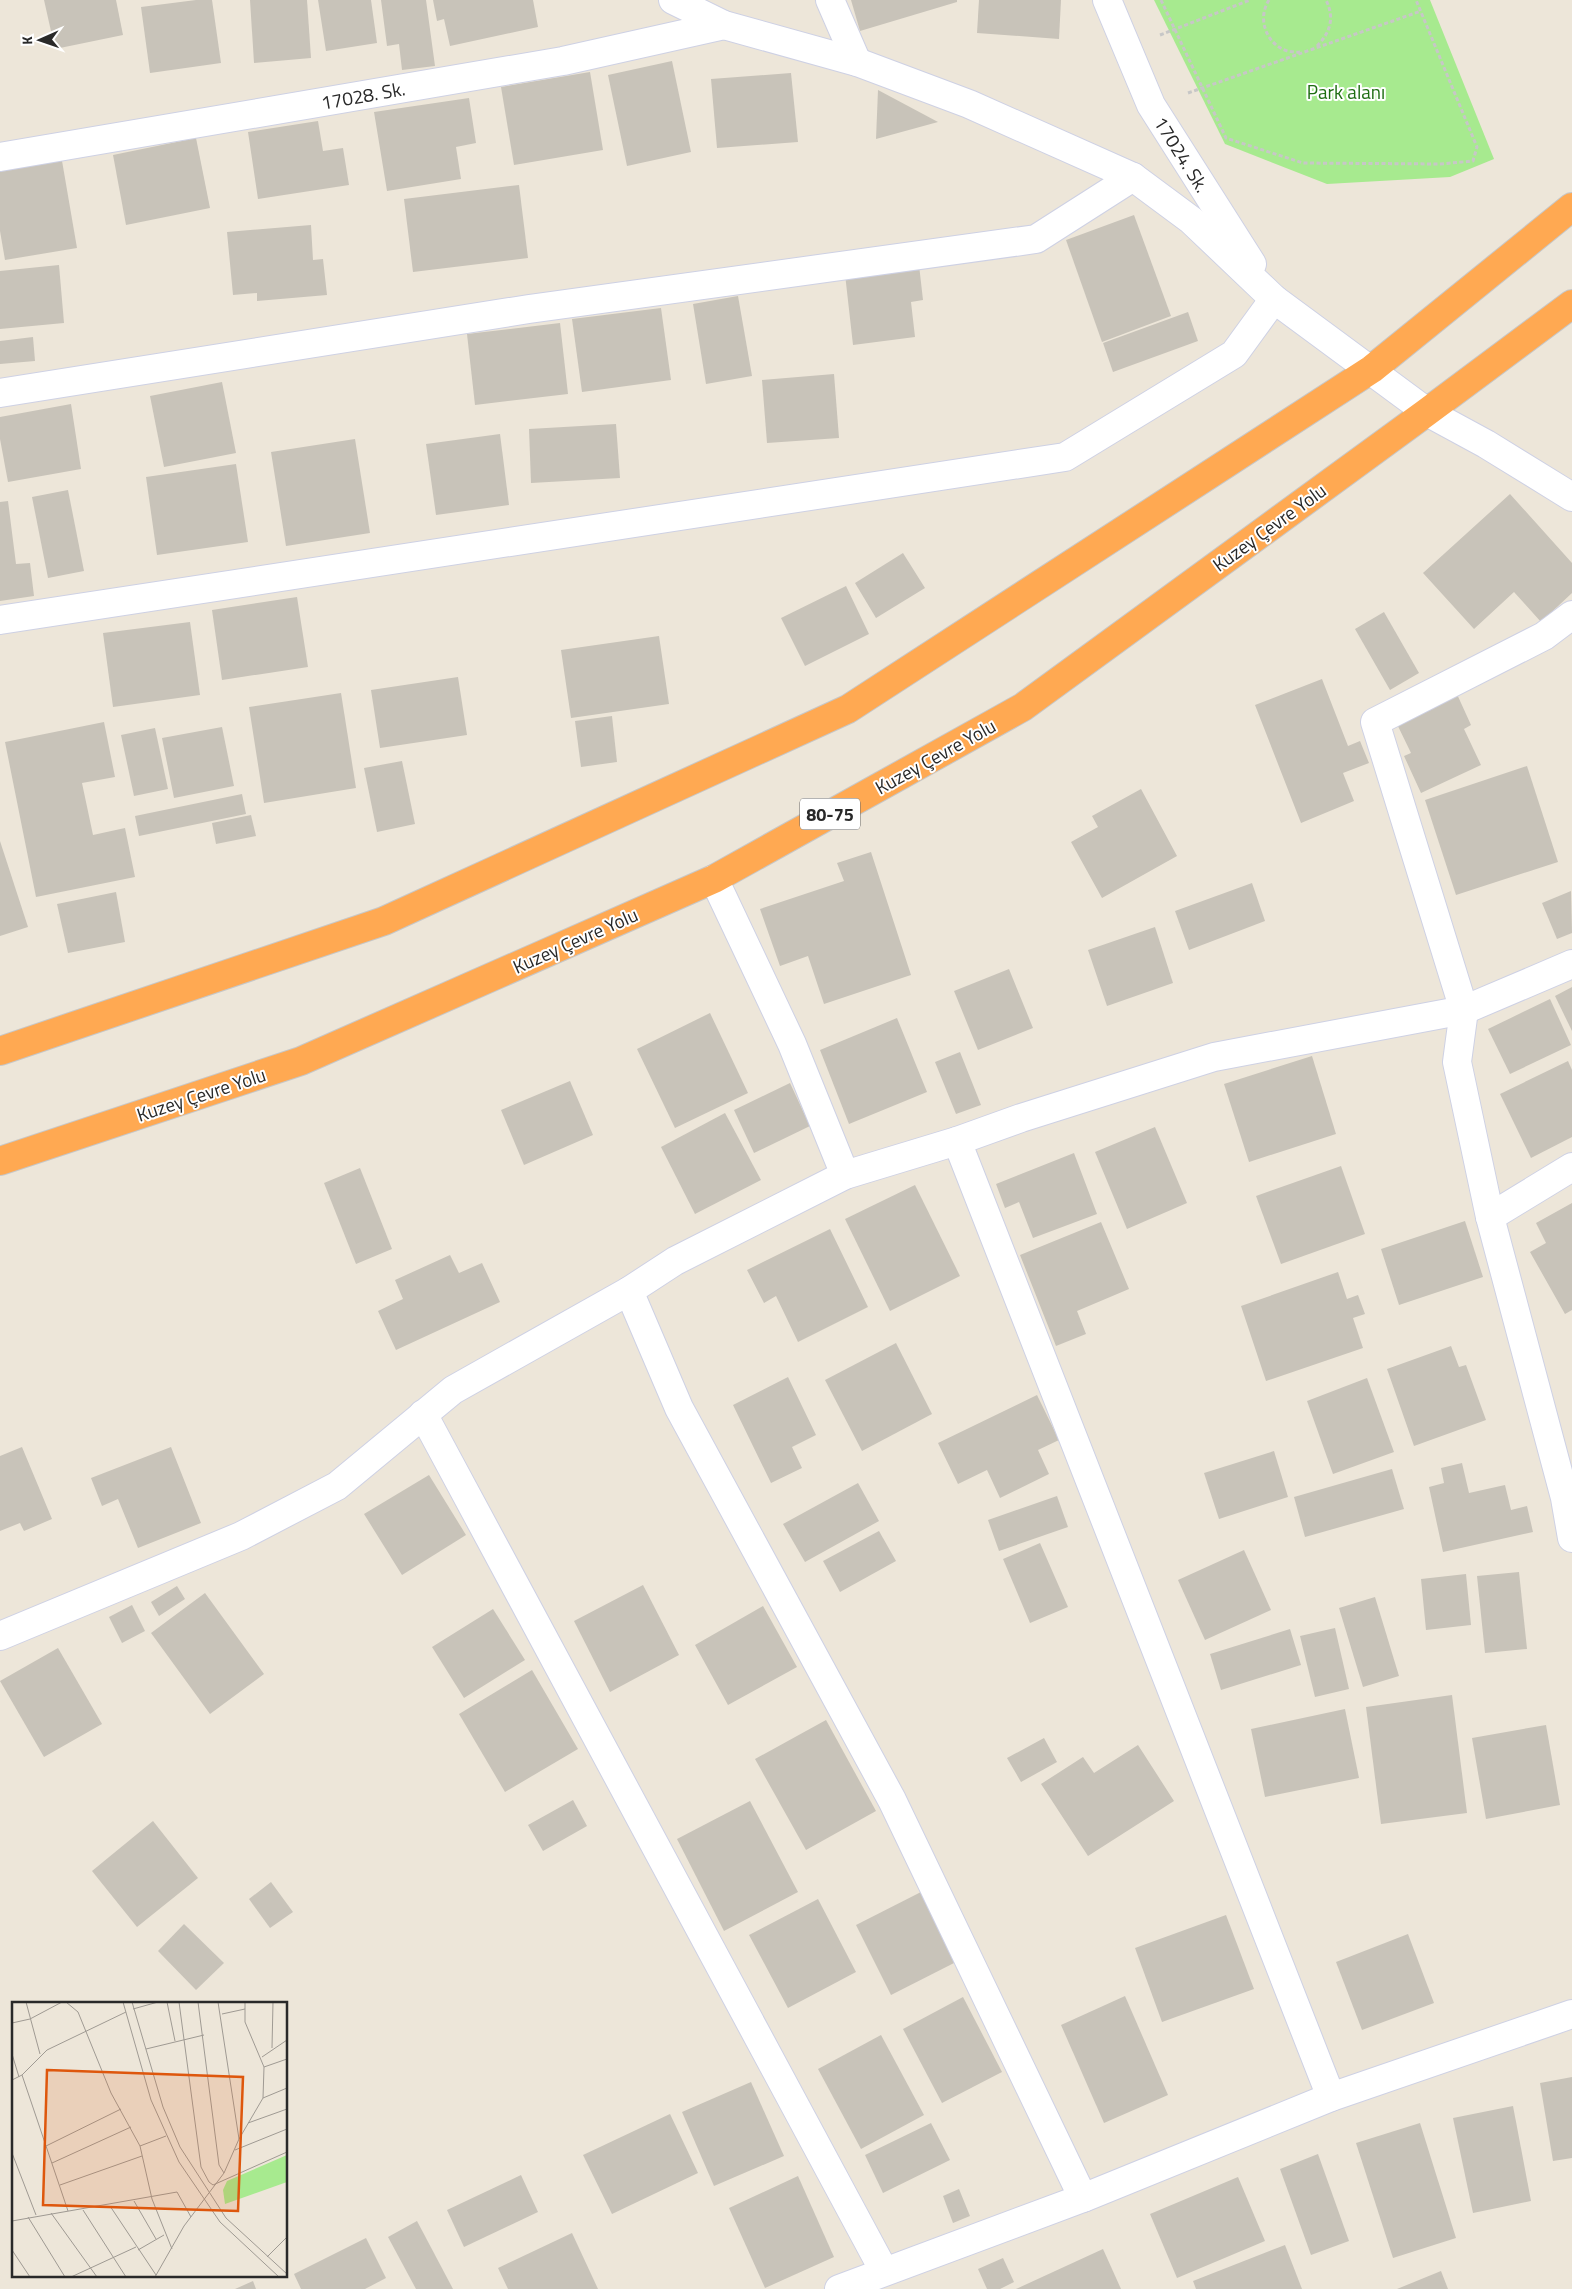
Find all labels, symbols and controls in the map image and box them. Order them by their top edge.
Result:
north arrow [15,15,65,65]
text: K [16,35,37,45]
street label: 17028. Sk. [319,73,407,117]
park label: Park alanı [1307,77,1385,106]
street label: 17024. Sk. [1147,110,1217,198]
street label: Kuzey Çevre Yolu [1206,476,1332,578]
street label: Kuzey Çevre Yolu [869,711,1001,801]
road number: 80-75 [800,799,860,830]
street label: Kuzey Çevre Yolu [508,899,642,981]
street label: Kuzey Çevre Yolu [133,1059,269,1129]
inset map [12,2002,288,2276]

